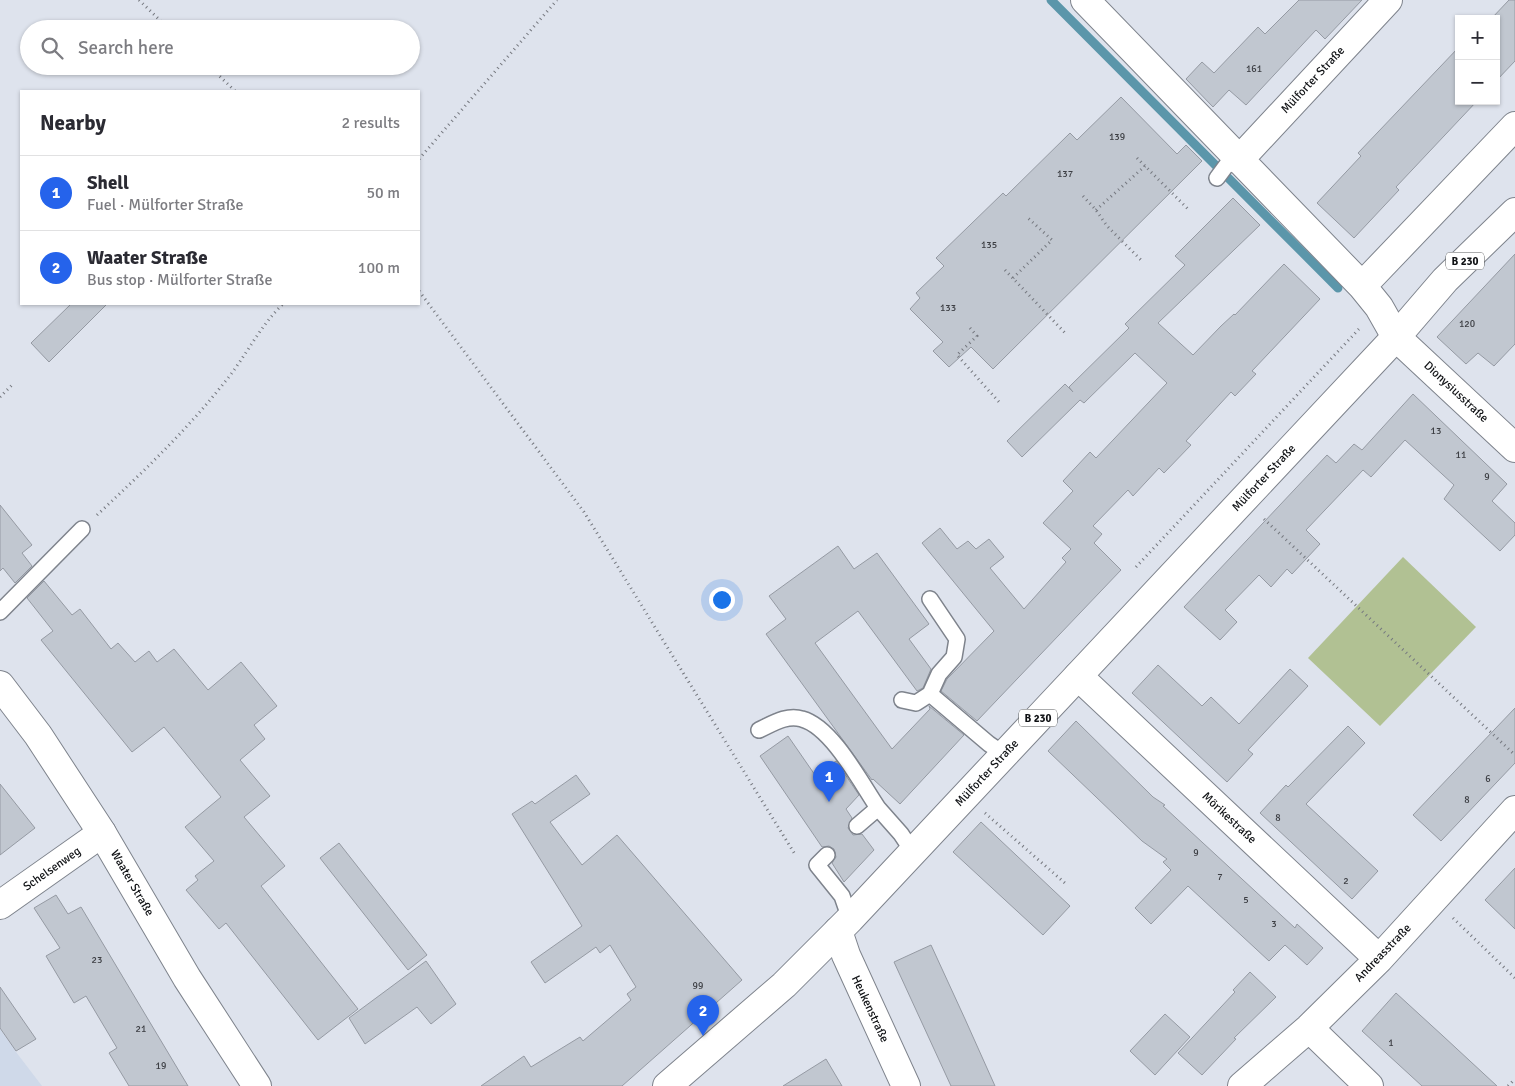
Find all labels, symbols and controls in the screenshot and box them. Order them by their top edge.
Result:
map controls [1455,15,1500,105]
button: + [1455,15,1500,60]
search box [20,20,420,75]
icon: search [38,34,66,62]
text: Search here [78,36,174,60]
street label: Mülforter Straße [1278,43,1348,117]
button: − [1455,60,1500,105]
house number: 161 [1246,63,1262,75]
text: Nearby [40,110,106,136]
text: 2 results [341,113,400,133]
house number: 139 [1109,131,1125,143]
house number: 137 [1057,168,1073,180]
text: Shell [87,171,129,195]
text: 1 [52,183,60,203]
text: 50 m [366,183,400,203]
text: Fuel · Mülforter Straße [87,195,244,215]
house number: 135 [981,239,997,251]
text: Waater Straße [87,246,208,270]
road number: B 230 [1446,252,1484,270]
text: 2 [52,258,60,278]
text: 100 m [358,258,400,278]
text: Bus stop · Mülforter Straße [87,270,272,290]
house number: 133 [940,302,956,314]
house number: 120 [1459,318,1475,330]
street label: Dionysiusstraße [1421,358,1491,426]
house number: 13 [1431,425,1441,437]
street label: Mülforter Straße [1229,441,1299,515]
house number: 11 [1456,449,1466,461]
house number: 9 [1484,471,1490,483]
your location [709,587,735,613]
road number: B 230 [1019,710,1057,726]
street label: Mülforter Straße [952,736,1022,810]
pin: 1 [813,761,845,802]
house number: 6 [1485,773,1491,785]
street label: Mörikestraße [1199,789,1259,847]
house number: 8 [1464,794,1470,806]
house number: 8 [1275,812,1281,824]
street label: Schelsenweg [20,844,84,894]
street label: Waater Straße [107,847,157,919]
house number: 9 [1193,847,1199,859]
house number: 7 [1217,871,1223,883]
house number: 2 [1343,875,1349,887]
house number: 5 [1243,894,1249,906]
house number: 3 [1271,918,1277,930]
street label: Andreasstraße [1351,921,1415,985]
house number: 23 [92,954,102,966]
street label: Heukenstraße [848,973,892,1045]
house number: 99 [693,980,703,992]
pin: 2 [687,995,719,1036]
house number: 21 [136,1023,146,1035]
house number: 1 [1388,1037,1394,1049]
house number: 19 [156,1060,166,1072]

